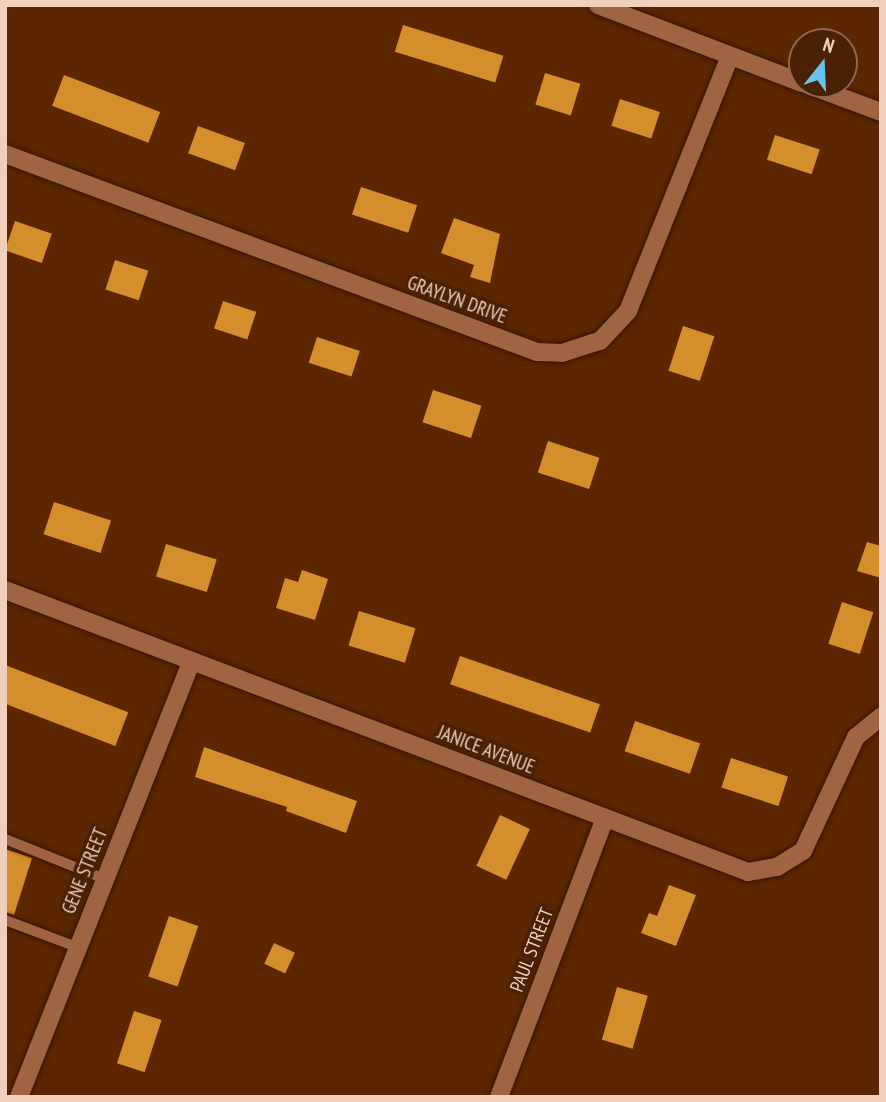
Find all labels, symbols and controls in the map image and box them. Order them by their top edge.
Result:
north arrow [788,28,858,98]
text: N [820,32,837,58]
street label: GRAYLYN DRIVE [404,271,510,329]
street label: JANICE AVENUE [434,721,538,779]
street label: GENE STREET [57,825,113,917]
street label: PAUL STREET [505,904,559,996]

